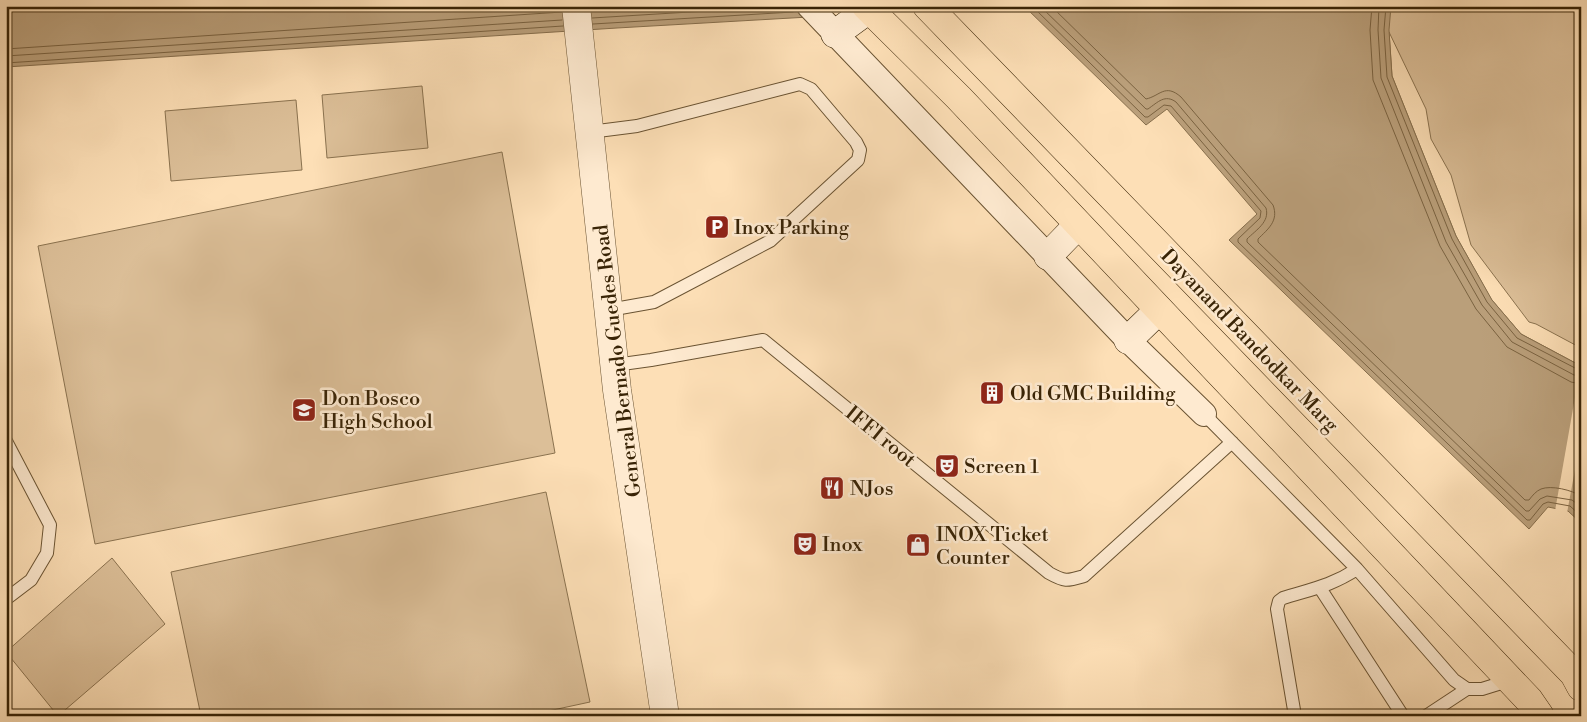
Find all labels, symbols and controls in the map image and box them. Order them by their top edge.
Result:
parking icon: Inox Parking [704,214,730,240]
place label: Inox Parking [734,216,850,241]
street label: General Bernado Guedes Road [589,222,648,499]
street label: Dayanand Bandodkar Marg [1155,244,1344,438]
building icon: Old GMC Building [979,380,1005,406]
place label: Old GMC Building [1010,382,1176,407]
place label: Don Bosco High School [322,387,433,435]
school or university icon: Don Bosco High School [291,397,317,423]
street label: IFFI root [840,401,920,473]
theatre icon: Screen 1 [934,453,960,479]
place label: Screen 1 [964,455,1039,480]
restaurant icon: NJos [819,475,845,501]
place label: NJos [850,477,893,502]
place label: INOX Ticket Counter [936,523,1049,571]
theatre icon: Inox [792,531,818,557]
shop icon: INOX Ticket Counter [905,532,931,558]
place label: Inox [822,533,863,558]

